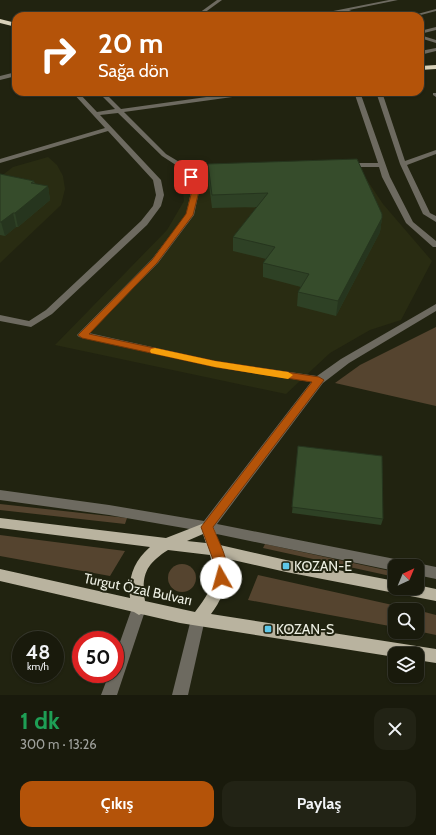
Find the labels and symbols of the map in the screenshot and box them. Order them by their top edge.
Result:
pin [174,160,208,194]
position arrow [200,557,242,599]
place label: KOZAN-E [294,557,352,575]
north arrow [388,559,424,595]
marker: KOZAN-E [281,561,291,571]
street label: Turgut Özal Bulvarı [82,569,194,609]
place label: KOZAN-S [276,620,334,638]
marker: KOZAN-S [263,624,273,634]
speed limit sign: 50 [72,631,124,683]

